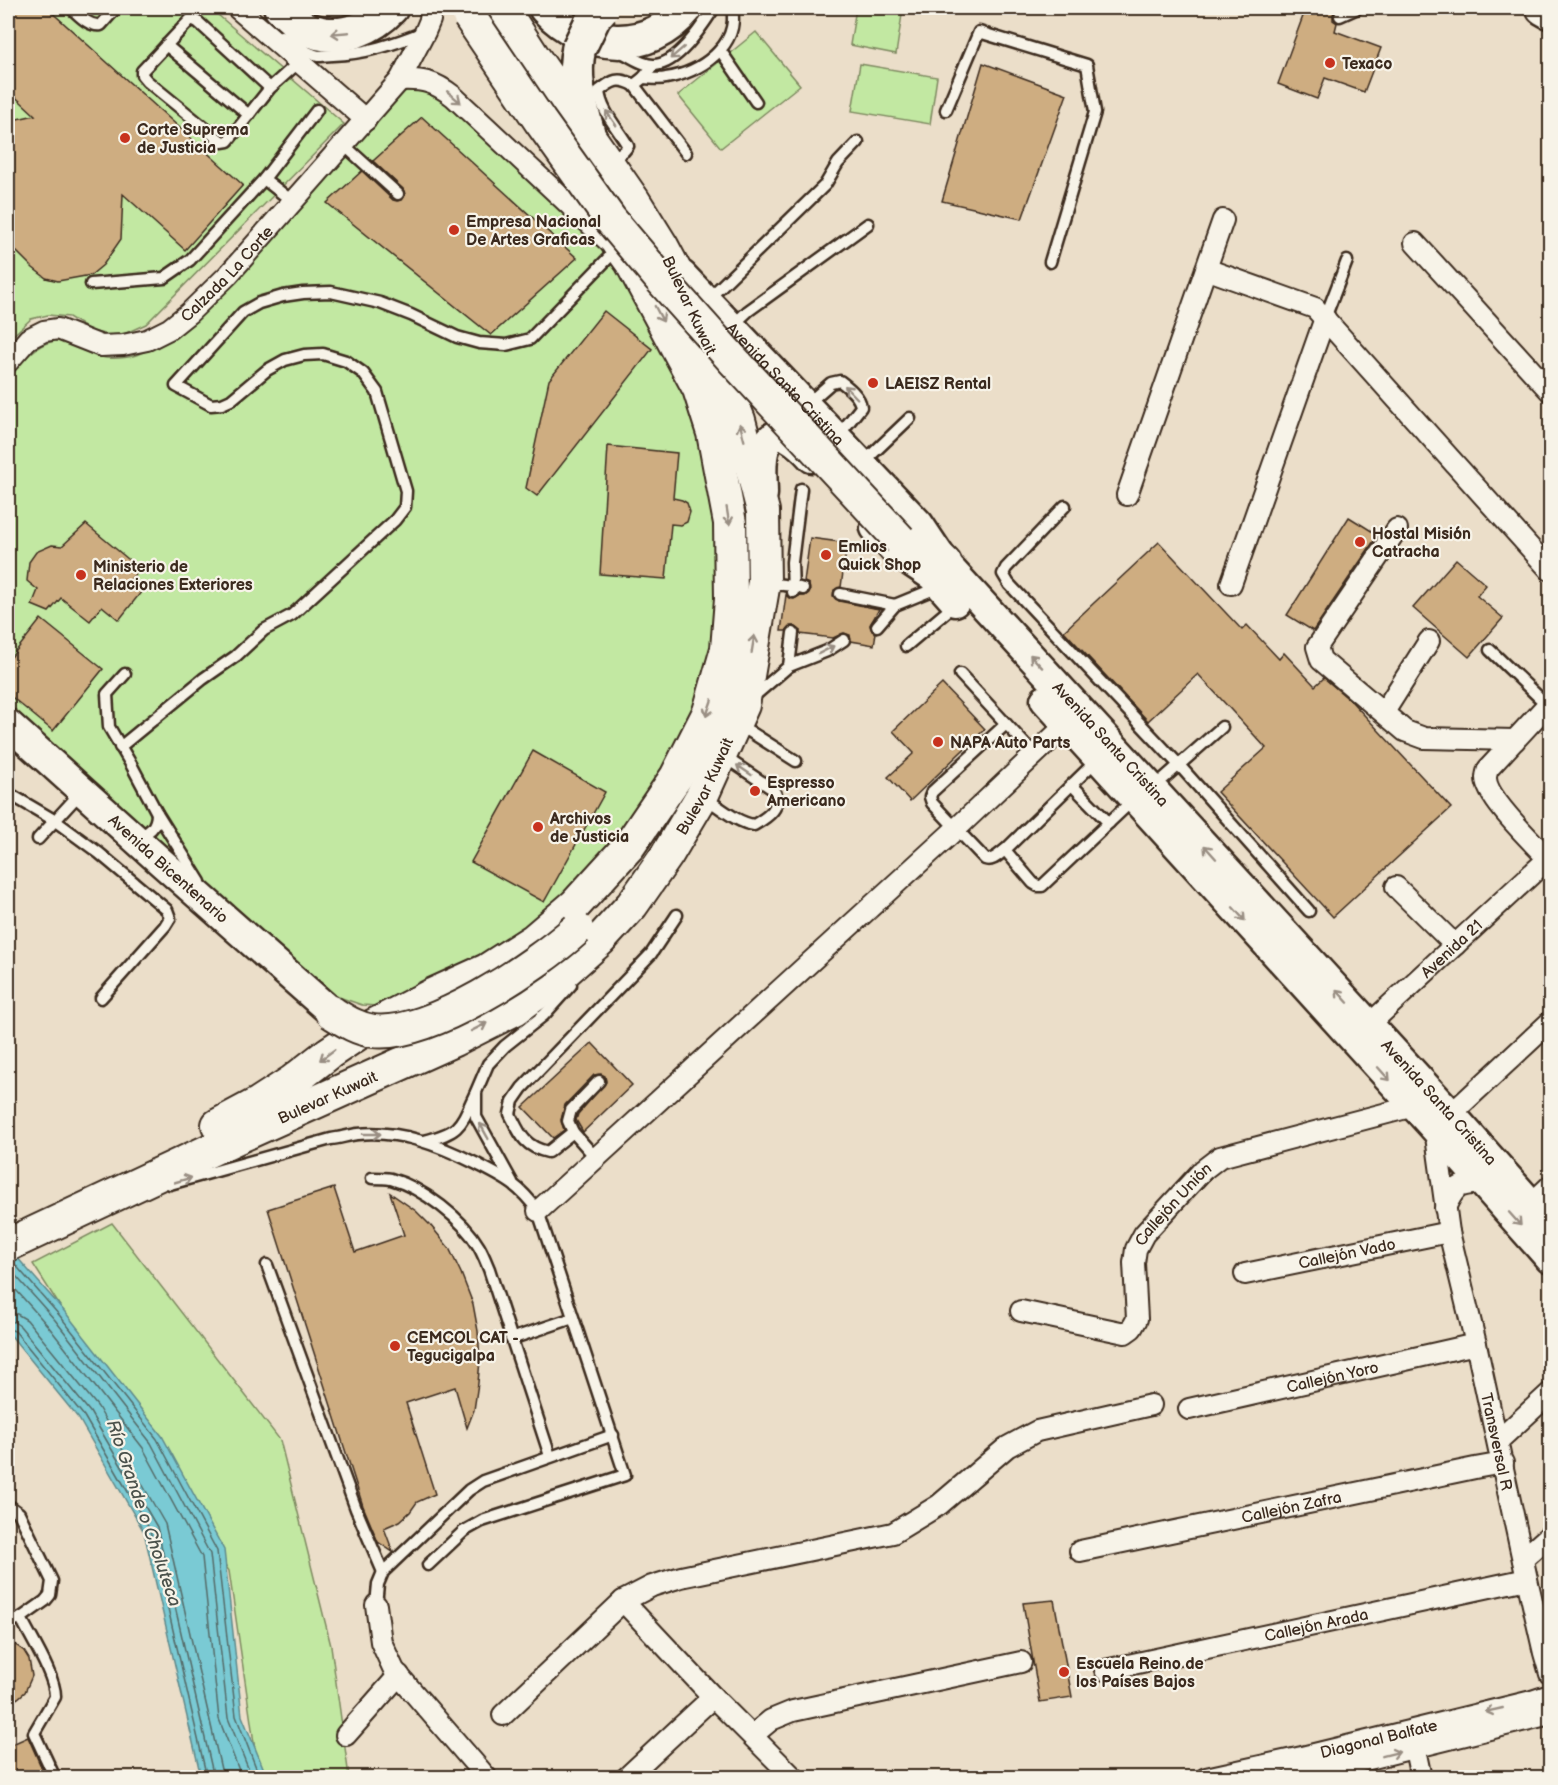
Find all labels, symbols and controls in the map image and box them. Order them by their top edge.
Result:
one-way arrow [331,28,351,39]
one-way arrow [670,46,685,60]
place label: Texaco [1342,55,1392,74]
marker: Texaco [1323,56,1337,70]
one-way arrow [446,90,461,104]
one-way arrow [605,111,617,127]
place label: Corte Suprema de Justicia [137,121,249,158]
marker: Corte Suprema de Justicia [118,131,132,145]
place label: Empresa Nacional De Artes Graficas [466,213,601,250]
street label: Calzada La Corte [178,222,278,327]
marker: Empresa Nacional De Artes Graficas [447,223,461,237]
street label: Bulevar Kuwait [657,253,720,358]
one-way arrow [653,305,665,322]
street label: Avenida Santa Cristina [721,319,847,450]
place label: LAEISZ Rental [885,375,991,394]
marker: LAEISZ Rental [866,376,880,390]
one-way arrow [844,384,859,399]
one-way arrow [735,422,747,441]
one-way arrow [723,506,734,525]
place label: Hostal Misión Catracha [1372,525,1471,562]
marker: Hostal Misión Catracha [1353,535,1367,549]
place label: Emlios Quick Shop [838,538,921,575]
marker: Emlios Quick Shop [819,548,833,562]
place label: Ministerio de Relaciones Exteriores [93,558,253,595]
marker: Ministerio de Relaciones Exteriores [74,568,88,582]
one-way arrow [748,634,759,654]
one-way arrow [817,644,834,656]
one-way arrow [1029,654,1043,669]
street label: Avenida Santa Cristina [1048,678,1172,811]
one-way arrow [703,698,714,717]
place label: NAPA Auto Parts [950,734,1071,753]
street label: Bulevar Kuwait [673,735,738,839]
marker: NAPA Auto Parts [931,735,945,749]
one-way arrow [736,764,753,776]
place label: Espresso Americano [766,774,846,811]
marker: Espresso Americano [748,784,762,798]
place label: Archivos de Justicia [549,810,629,847]
street label: Avenida Bicentenario [104,811,232,928]
marker: Archivos de Justicia [531,820,545,834]
one-way arrow [1203,844,1217,859]
one-way arrow [1232,907,1246,922]
street label: Avenida 21 [1418,916,1487,983]
one-way arrow [1335,988,1349,1003]
one-way arrow [470,1021,487,1033]
street label: Avenida Santa Cristina [1377,1036,1500,1170]
one-way arrow [320,1049,336,1061]
one-way arrow [1377,1067,1391,1082]
street label: Bulevar Kuwait [275,1068,381,1129]
one-way arrow [478,1123,489,1141]
one-way arrow [361,1128,381,1140]
street label: Callejón Unión [1132,1159,1216,1249]
one-way arrow [173,1174,192,1185]
one-way arrow [1508,1211,1522,1226]
street label: Callejón Vado [1297,1235,1397,1274]
place label: CEMCOL CAT - Tegucigalpa [407,1329,519,1366]
marker: CEMCOL CAT - Tegucigalpa [388,1339,402,1353]
street label: Callejón Yoro [1285,1358,1381,1398]
street label: Transversal R [1476,1391,1516,1492]
water label: Río Grande o Choluteca [102,1417,185,1609]
street label: Callejón Zafra [1240,1488,1343,1528]
street label: Callejón Arada [1263,1605,1370,1646]
place label: Escuela Reino de los Países Bajos [1076,1655,1204,1692]
marker: Escuela Reino de los Países Bajos [1057,1665,1071,1679]
one-way arrow [1485,1705,1504,1717]
street label: Diagonal Balfate [1318,1716,1440,1763]
one-way arrow [1381,1748,1400,1760]

